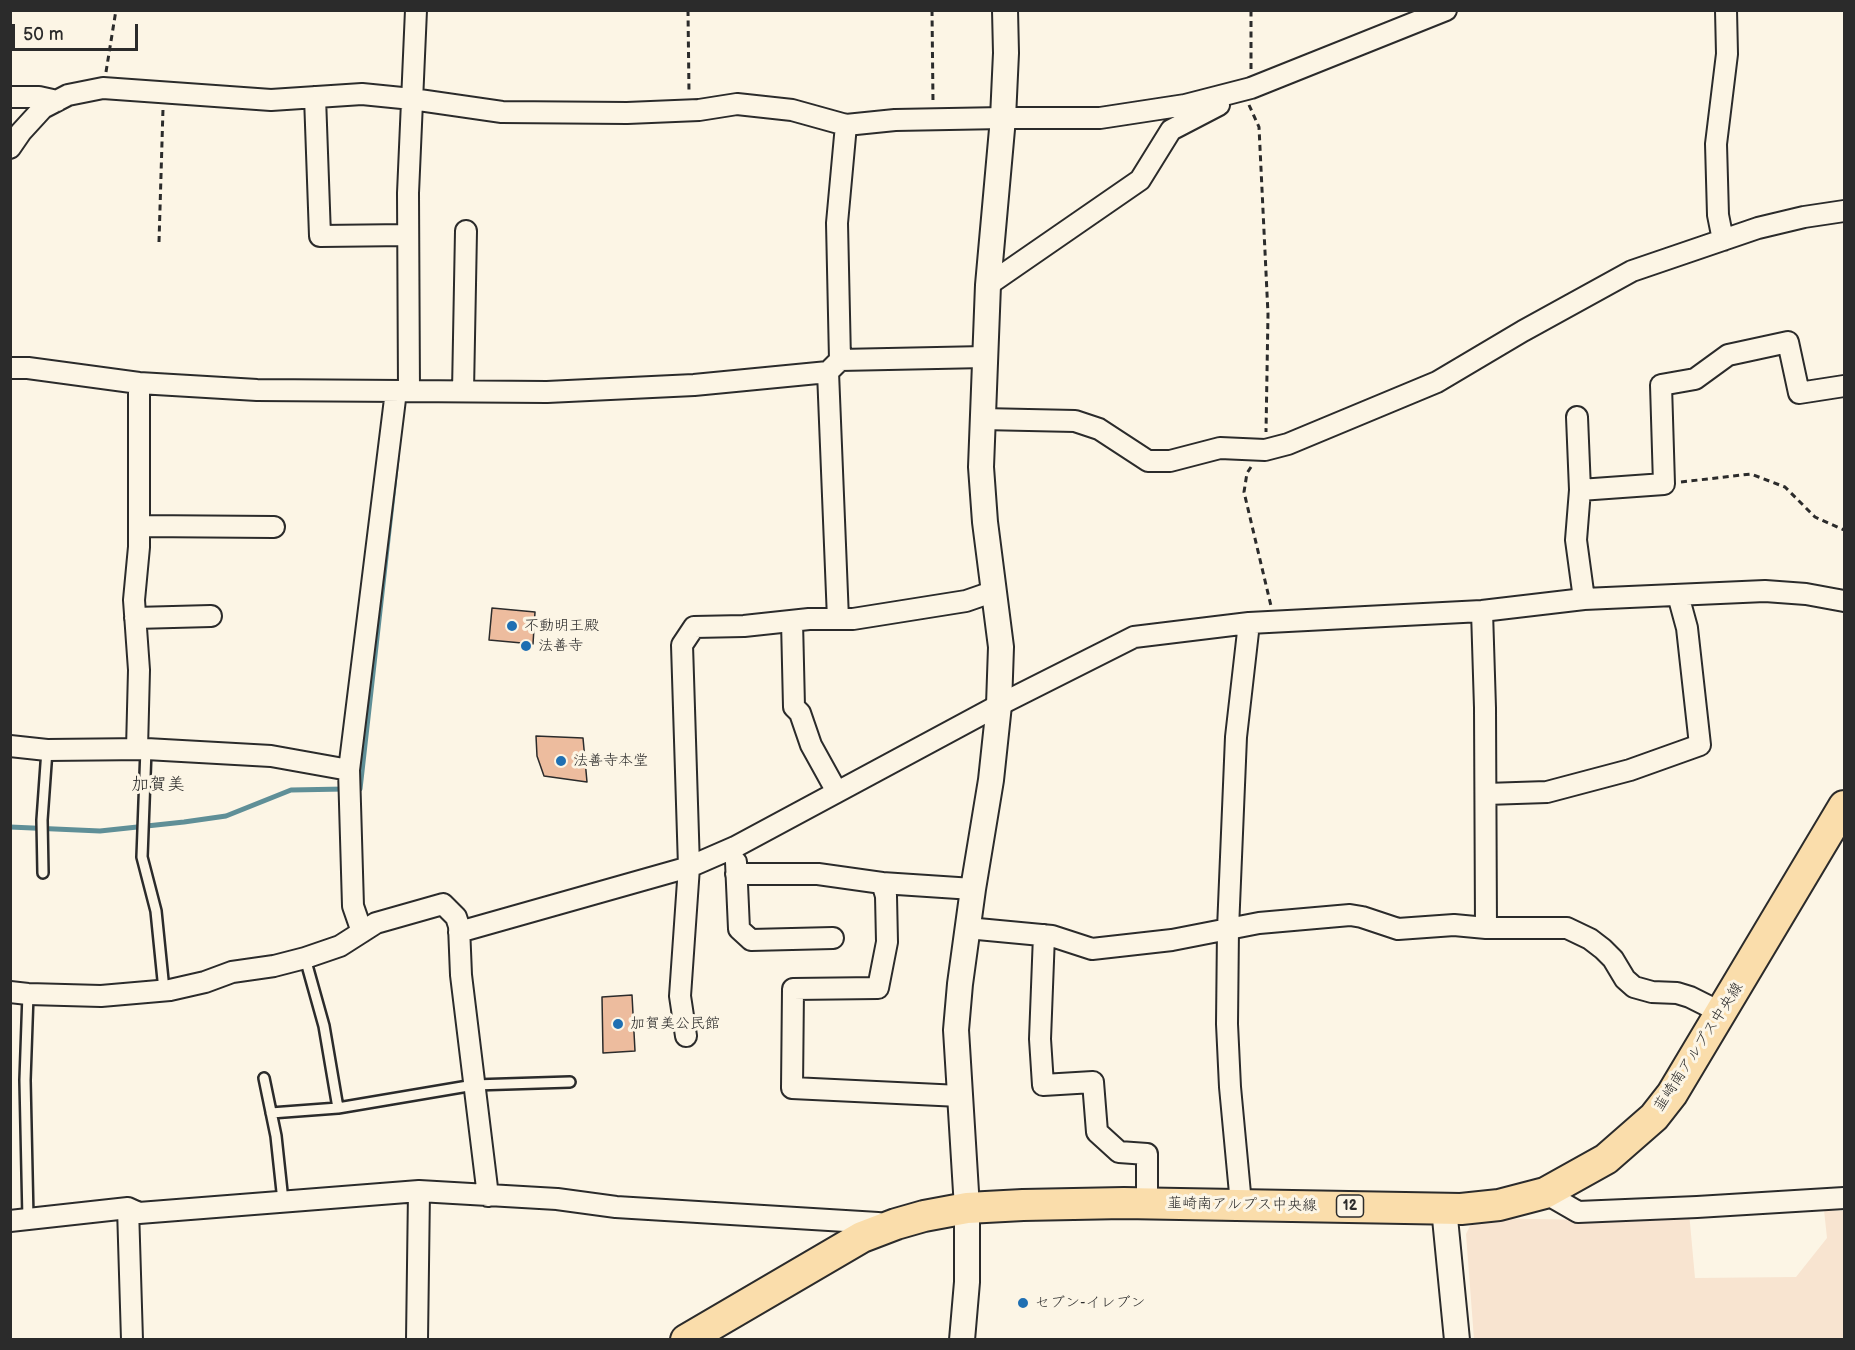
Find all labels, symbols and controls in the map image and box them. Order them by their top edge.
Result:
scale bar [15,12,141,50]
text: 50 m [23,24,64,45]
place label: 不動明王殿 [524,617,599,635]
marker: 不動明王殿 [505,619,519,633]
place label: 法善寺 [538,637,583,655]
marker: 法善寺 [519,639,533,653]
place label: 法善寺本堂 [573,752,648,770]
marker: 法善寺本堂 [554,754,568,768]
district label: 加賀美 [131,774,185,796]
street label: 韮崎南アルプス中央線 [1651,979,1747,1115]
place label: 加賀美公民館 [630,1015,720,1033]
marker: 加賀美公民館 [611,1017,625,1031]
street label: 韮崎南アルプス中央線 [1167,1195,1317,1215]
road number: 12 [1336,1195,1364,1217]
place label: セブン-イレブン [1035,1294,1145,1312]
marker: セブン-イレブン [1016,1296,1030,1310]

